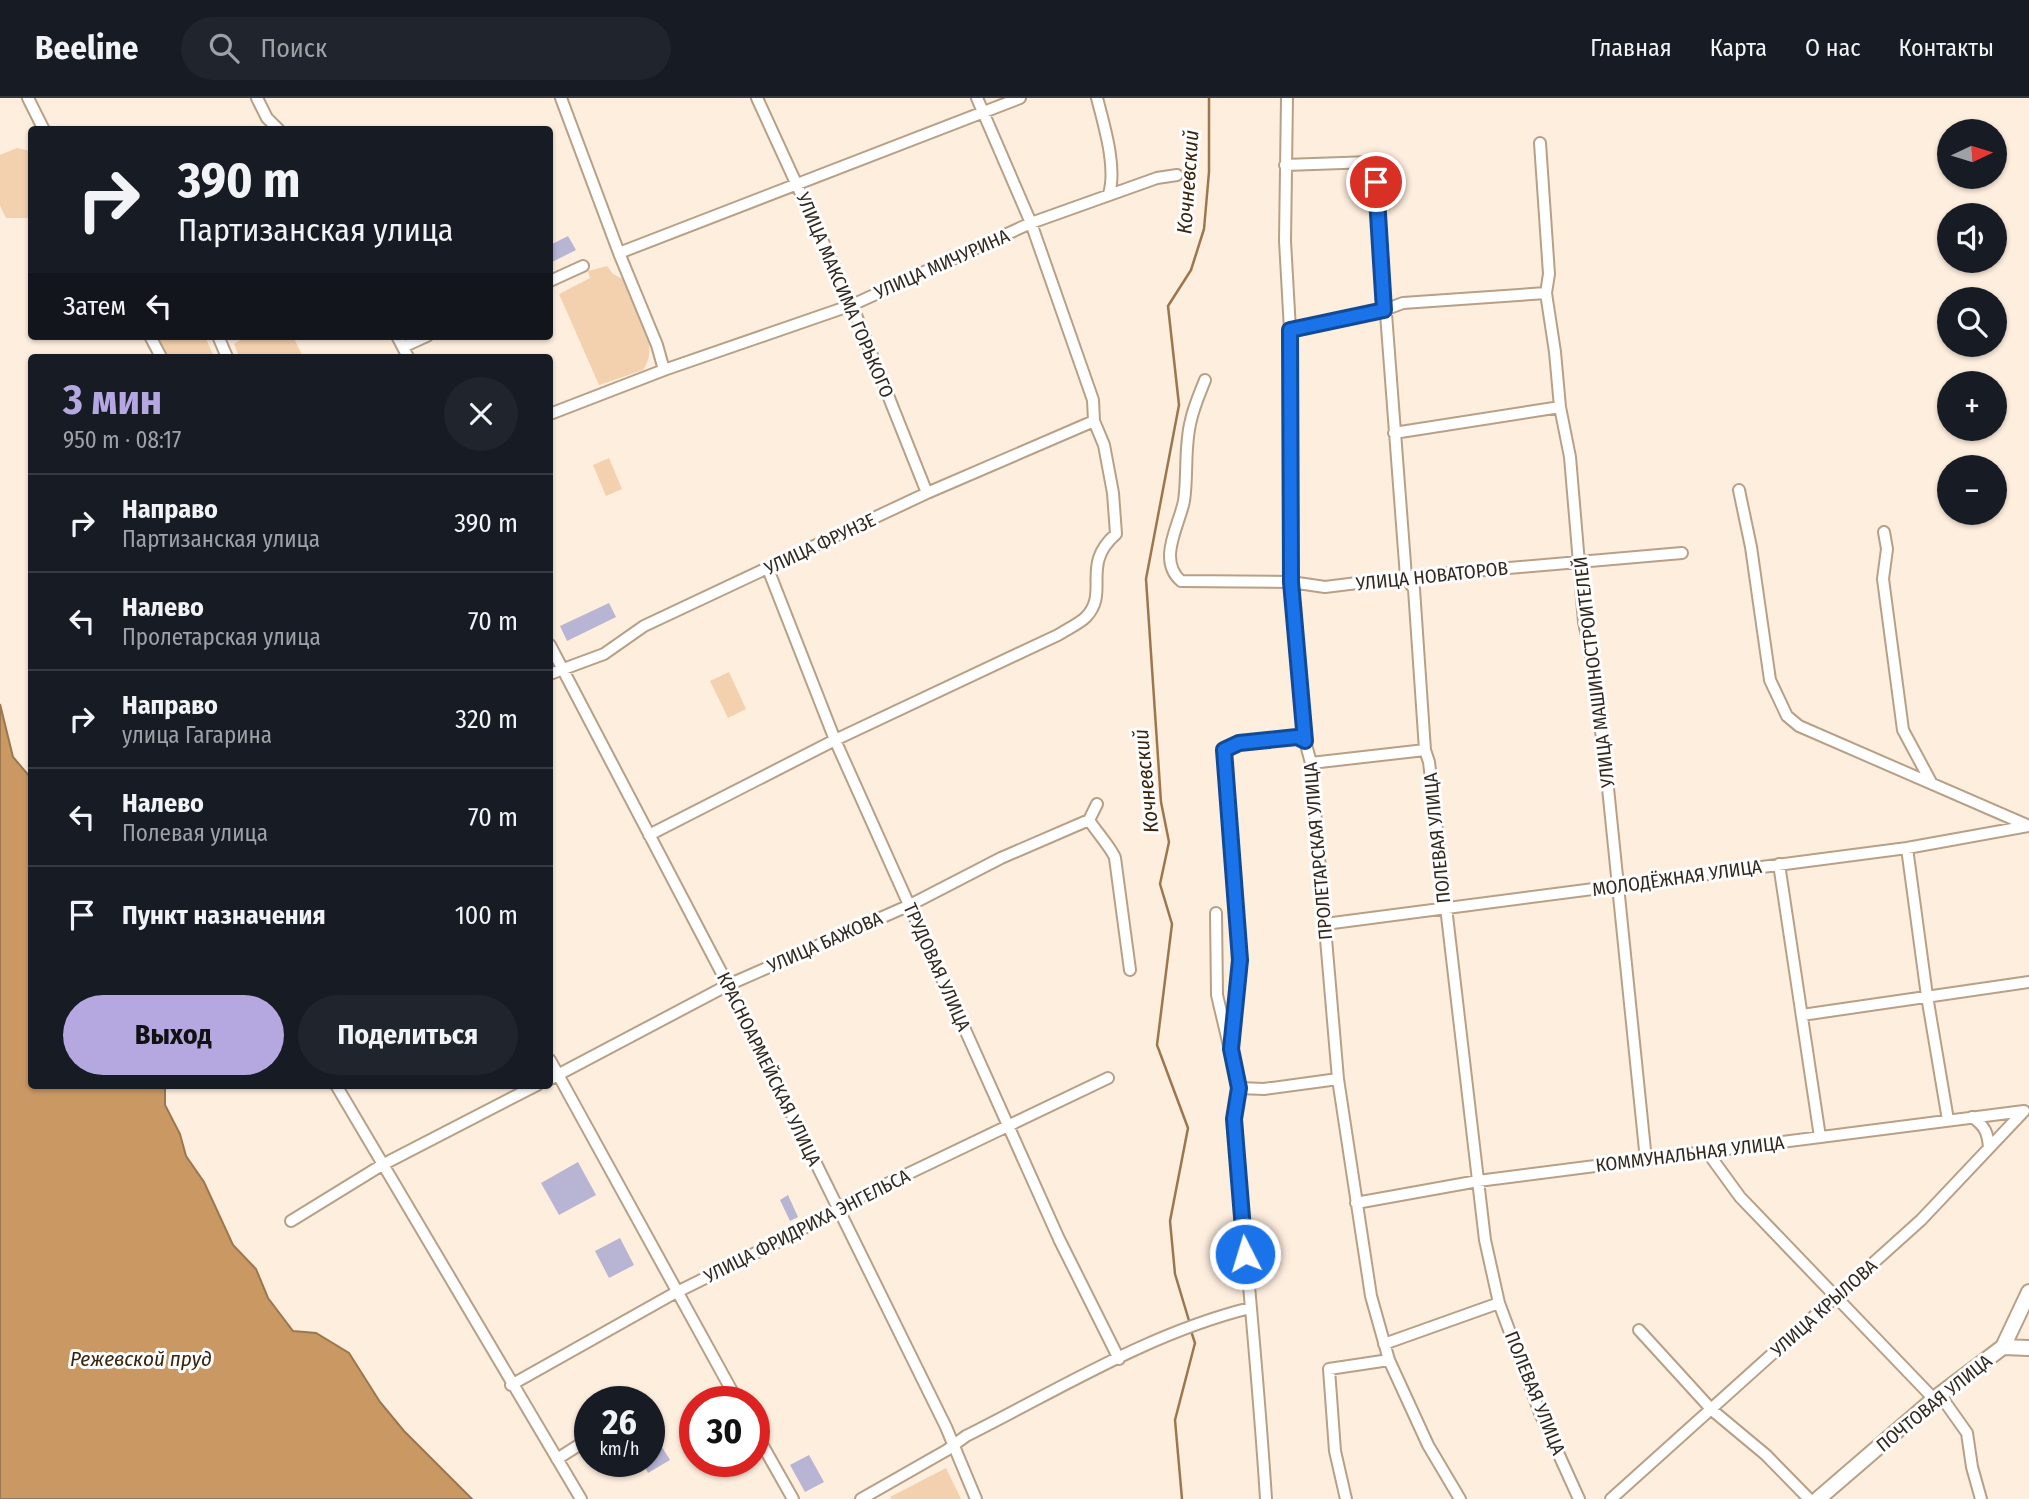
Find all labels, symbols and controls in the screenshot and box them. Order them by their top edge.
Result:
search box [181,17,671,80]
text: Beeline [35,28,139,68]
icon: search [205,29,243,67]
text: Поиск [261,33,327,64]
text: Главная [1590,34,1672,62]
text: Карта [1710,34,1767,62]
text: О нас [1805,34,1860,62]
text: Контакты [1898,34,1994,62]
north arrow [1937,119,2007,189]
map controls [1937,119,2007,525]
water label: Кочневский [1171,129,1205,235]
text: 390 m [178,151,300,210]
pin [1346,152,1406,212]
icon: right [63,154,154,245]
icon: arrive [1357,163,1395,201]
street label: УЛИЦА МАКСИМА ГОРЬКОГО [791,188,899,401]
button: sound [1937,203,2007,273]
text: Партизанская улица [178,211,454,249]
street label: УЛИЦА МИЧУРИНА [870,224,1013,304]
icon: left [140,287,178,325]
button: search [1937,287,2007,357]
text: Затем [63,291,126,322]
button: + [1937,371,2007,441]
text: 3 мин [63,375,162,425]
button: close [444,377,518,451]
text: 950 m · 08:17 [63,426,181,454]
button: − [1937,455,2007,525]
text: Направо [122,494,218,525]
icon: right [63,504,101,542]
text: 390 m [454,508,518,539]
street label: УЛИЦА ФРУНЗЕ [760,508,879,580]
text: Партизанская улица [122,525,320,553]
street label: УЛИЦА МАШИНОСТРОИТЕЛЕЙ [1568,555,1620,790]
street label: УЛИЦА НОВАТОРОВ [1354,557,1509,596]
text: Налево [122,592,204,623]
icon: left [63,602,101,640]
text: 70 m [468,606,518,637]
text: Пролетарская улица [122,623,321,651]
text: Направо [122,690,218,721]
icon: right [63,700,101,738]
text: 320 m [455,704,518,735]
text: улица Гагарина [122,721,272,749]
water label: Кочневский [1128,728,1164,834]
street label: ПРОЛЕТАРСКАЯ УЛИЦА [1299,761,1337,941]
street label: ПОЛЕВАЯ УЛИЦА [1419,772,1455,904]
text: Налево [122,788,204,819]
icon: left [63,798,101,836]
text: 70 m [468,802,518,833]
text: Полевая улица [122,819,268,847]
street label: МОЛОДЁЖНАЯ УЛИЦА [1591,855,1763,901]
icon: arrive [63,896,101,934]
street label: ТРУДОВАЯ УЛИЦА [898,899,976,1035]
text: Пункт назначения [122,900,326,931]
text: 100 m [455,900,518,931]
street label: УЛИЦА БАЖОВА [763,906,886,978]
street label: КРАСНОАРМЕЙСКАЯ УЛИЦА [712,968,826,1170]
button: Выход [63,995,284,1075]
button: Поделиться [298,995,518,1075]
street label: КОММУНАЛЬНАЯ УЛИЦА [1594,1131,1786,1177]
street label: УЛИЦА ФРИДРИХА ЭНГЕЛЬСА [699,1164,914,1288]
position arrow [1208,1217,1282,1291]
street label: УЛИЦА КРЫЛОВА [1765,1254,1882,1362]
street label: ПОЛЕВАЯ УЛИЦА [1500,1328,1570,1458]
water label: Режевской пруд [70,1346,212,1372]
street label: ПОЧТОВАЯ УЛИЦА [1872,1349,1996,1457]
speed limit sign: 30 [679,1386,770,1477]
text: 26 [602,1401,637,1443]
text: km/h [599,1438,640,1460]

